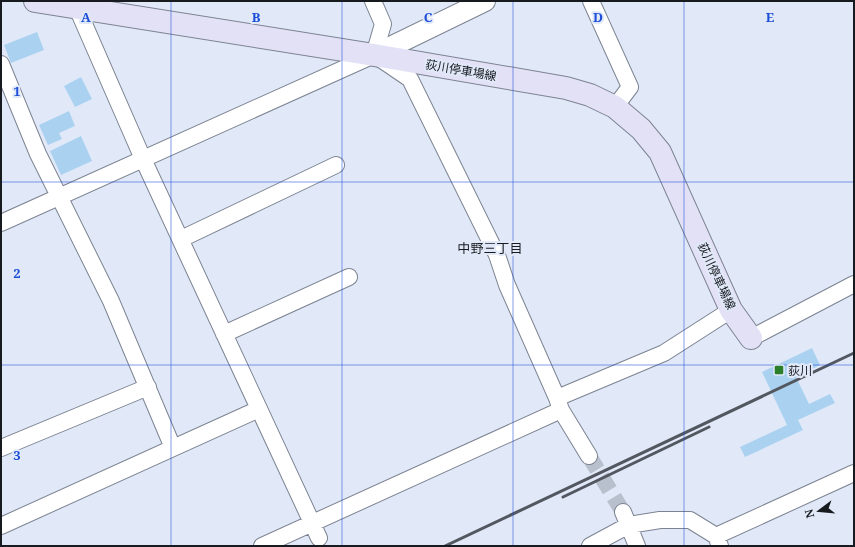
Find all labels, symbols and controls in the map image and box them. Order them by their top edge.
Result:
text: A [81,8,91,26]
text: B [252,8,261,26]
text: C [424,8,433,26]
text: D [593,8,603,26]
text: E [766,8,775,26]
street label: 荻川停車場線 [424,55,498,85]
text: 1 [13,82,21,100]
district label: 中野三丁目 [457,239,523,257]
street label: 荻川停車場線 [694,240,740,312]
text: 2 [13,264,21,282]
place label: 荻川 [788,362,812,379]
marker: 荻川 [773,364,785,376]
text: 3 [13,446,21,464]
north arrow [799,491,839,531]
text: N [800,507,817,520]

